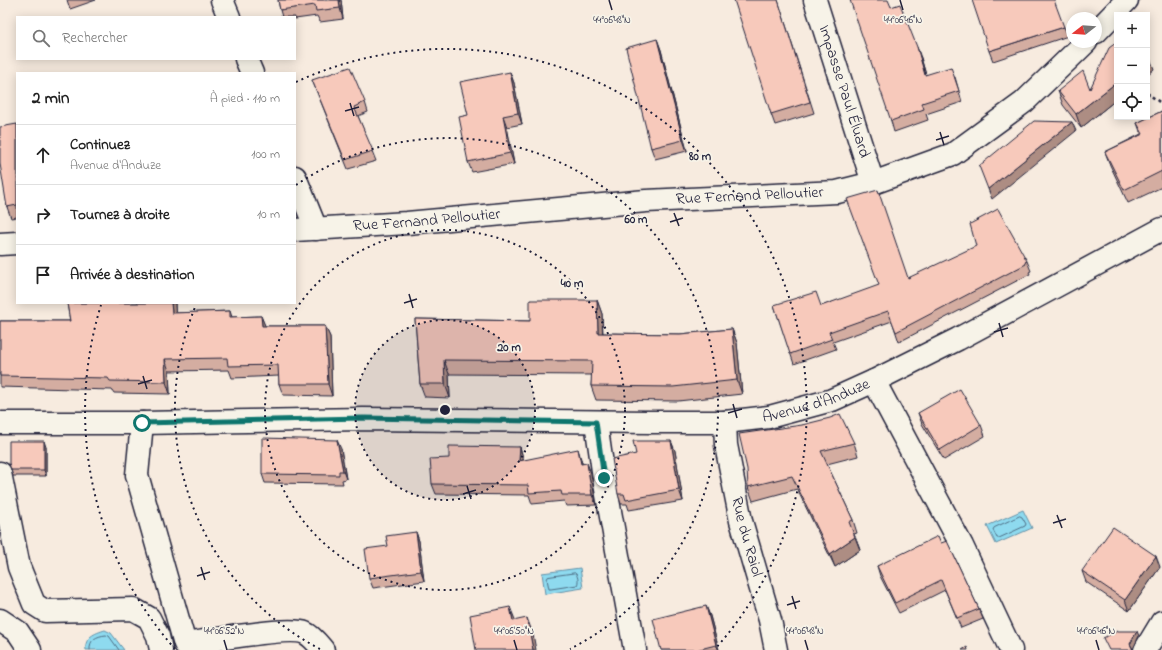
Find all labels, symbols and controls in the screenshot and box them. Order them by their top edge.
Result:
north arrow [1066,12,1102,48]
map controls [1114,12,1150,120]
button: + [1114,12,1150,48]
text: 44°06'48"N [593,13,631,28]
text: 44°06'46"N [884,13,922,28]
search box [16,16,296,60]
street label: Impasse Paul Éluard [812,22,876,161]
icon: search [30,27,52,49]
text: Rechercher [62,27,127,49]
button: − [1114,48,1150,84]
button: locate [1114,84,1150,120]
text: 2 min [32,86,69,111]
text: À pied · 110 m [210,89,280,108]
text: Continuez [70,134,130,156]
icon: ahead [32,144,54,166]
text: 100 m [251,145,280,164]
text: 80 m [688,148,712,166]
text: Avenue d'Anduze [70,156,161,175]
street label: Rue Fernand Pelloutier [675,181,824,212]
street label: Rue Fernand Pelloutier [352,202,501,238]
icon: right [32,204,54,226]
text: Tournez à droite [70,204,170,226]
text: 10 m [257,205,280,224]
text: 60 m [624,211,648,229]
icon: arrive [32,264,54,286]
text: Arrivée à destination [70,264,195,286]
text: 40 m [560,275,584,293]
text: 20 m [496,339,521,357]
street label: Avenue d'Anduze [761,372,875,430]
centre of rings [438,403,452,417]
route start [133,414,151,432]
route end [595,469,613,487]
street label: Rue du Raiol [724,495,769,580]
text: 44°06'52"N [204,624,244,639]
text: 44°06'50"N [494,624,534,639]
text: 44°06'48"N [786,624,824,639]
text: 44°06'46"N [1077,624,1115,639]

